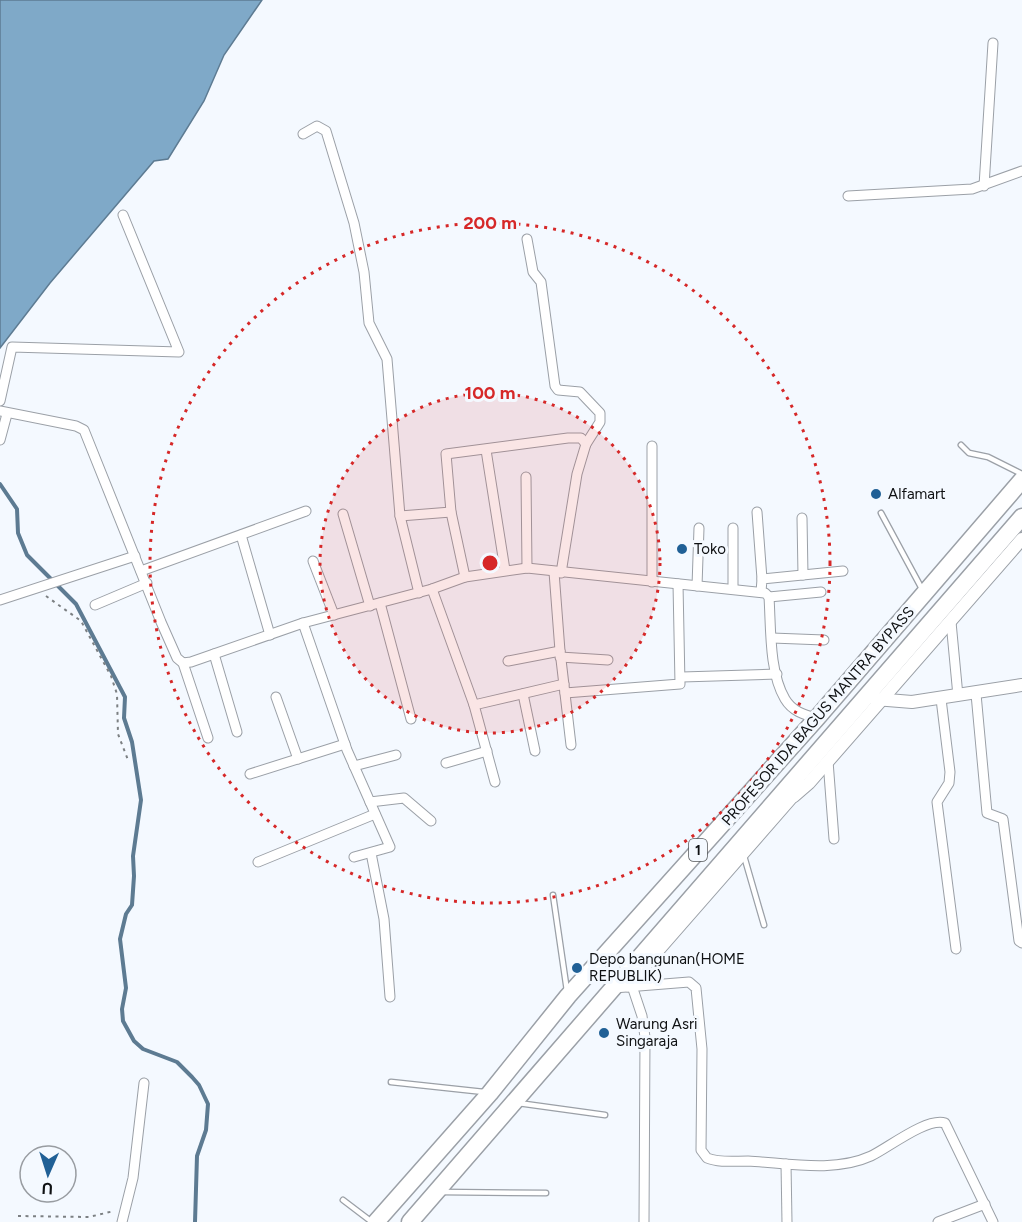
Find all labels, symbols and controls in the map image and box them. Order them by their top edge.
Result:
text: 200 m [463,212,517,234]
text: 100 m [465,382,515,404]
place label: Alfamart [888,485,946,503]
marker: Alfamart [869,487,883,501]
place label: Toko [694,540,726,558]
marker: Toko [675,542,689,556]
centre of rings [480,553,500,573]
street label: PROFESOR IDA BAGUS MANTRA BYPASS [718,603,918,829]
road number: 1 [689,839,707,861]
place label: Depo bangunan(HOME REPUBLIK) [589,950,745,985]
marker: Depo bangunan(HOME REPUBLIK) [570,961,584,975]
place label: Warung Asri Singaraja [616,1015,697,1050]
marker: Warung Asri Singaraja [597,1026,611,1040]
north arrow [18,1144,78,1204]
text: U [41,1179,53,1198]

